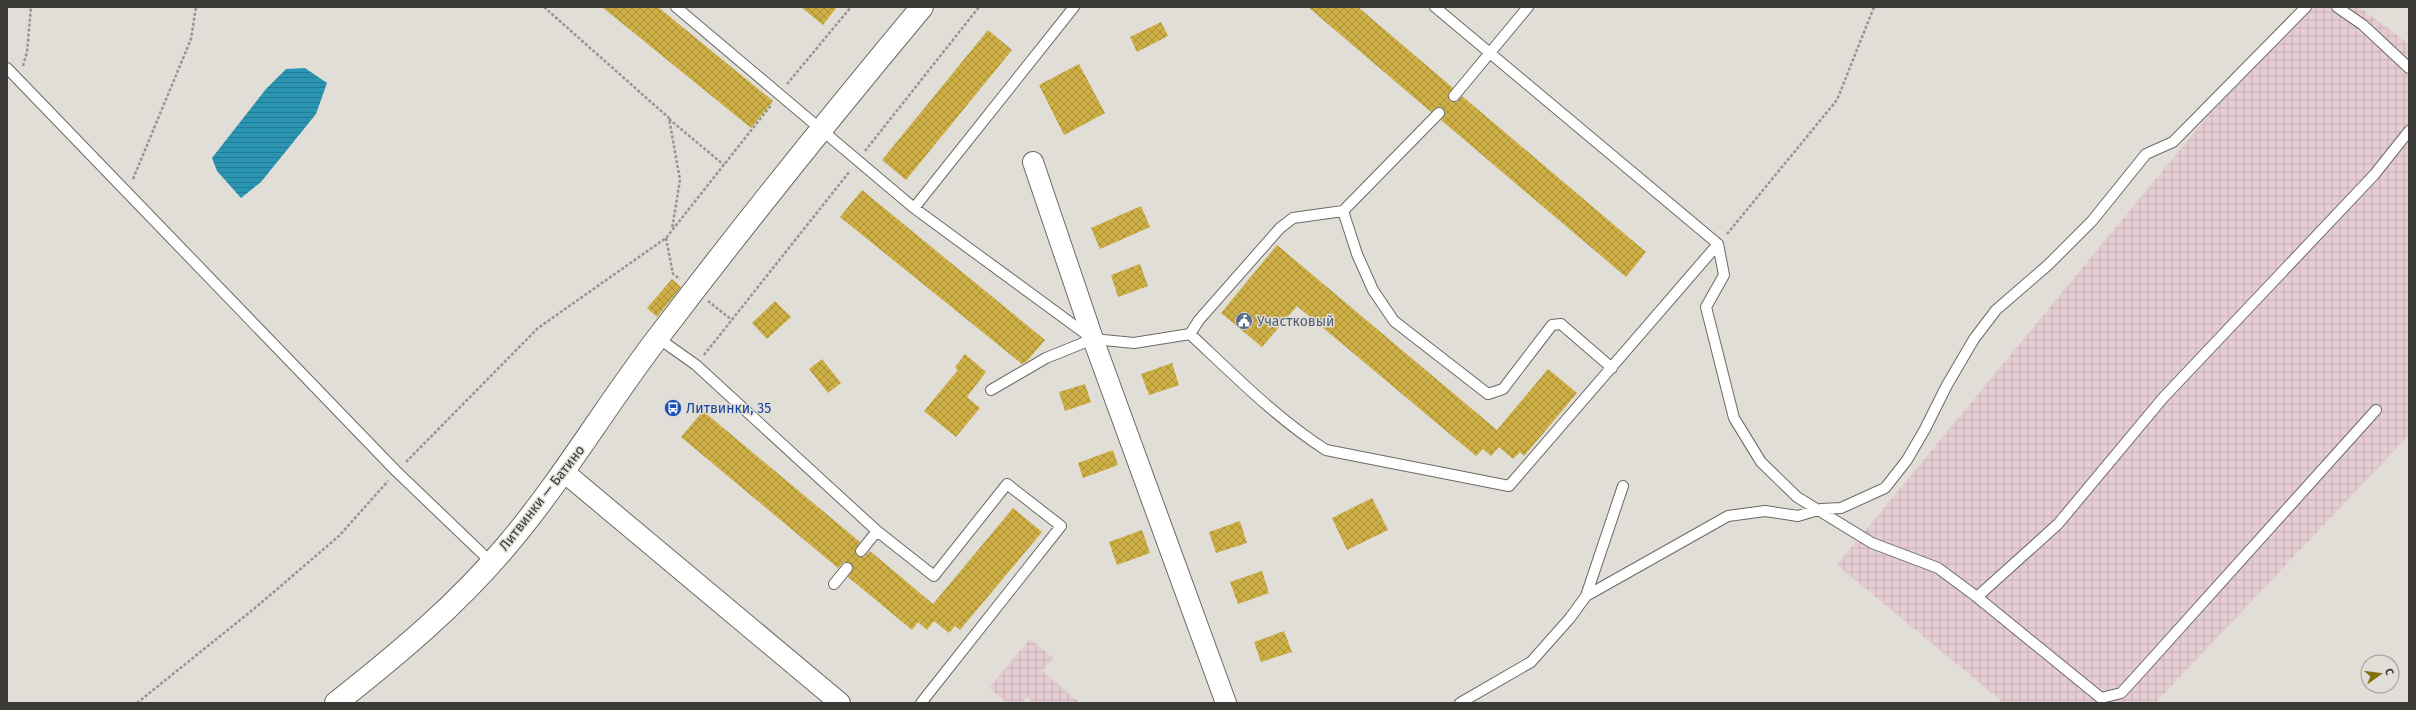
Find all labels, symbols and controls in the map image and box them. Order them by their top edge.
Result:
public building icon: Участковый [1234,311,1254,331]
place label: Участковый [1257,313,1334,330]
bus stop icon: Литвинки, 35 [663,398,683,418]
place label: Литвинки, 35 [686,400,771,417]
street label: Литвинки — Батино [495,442,589,554]
north arrow [2360,654,2400,694]
text: С [2382,667,2396,677]

